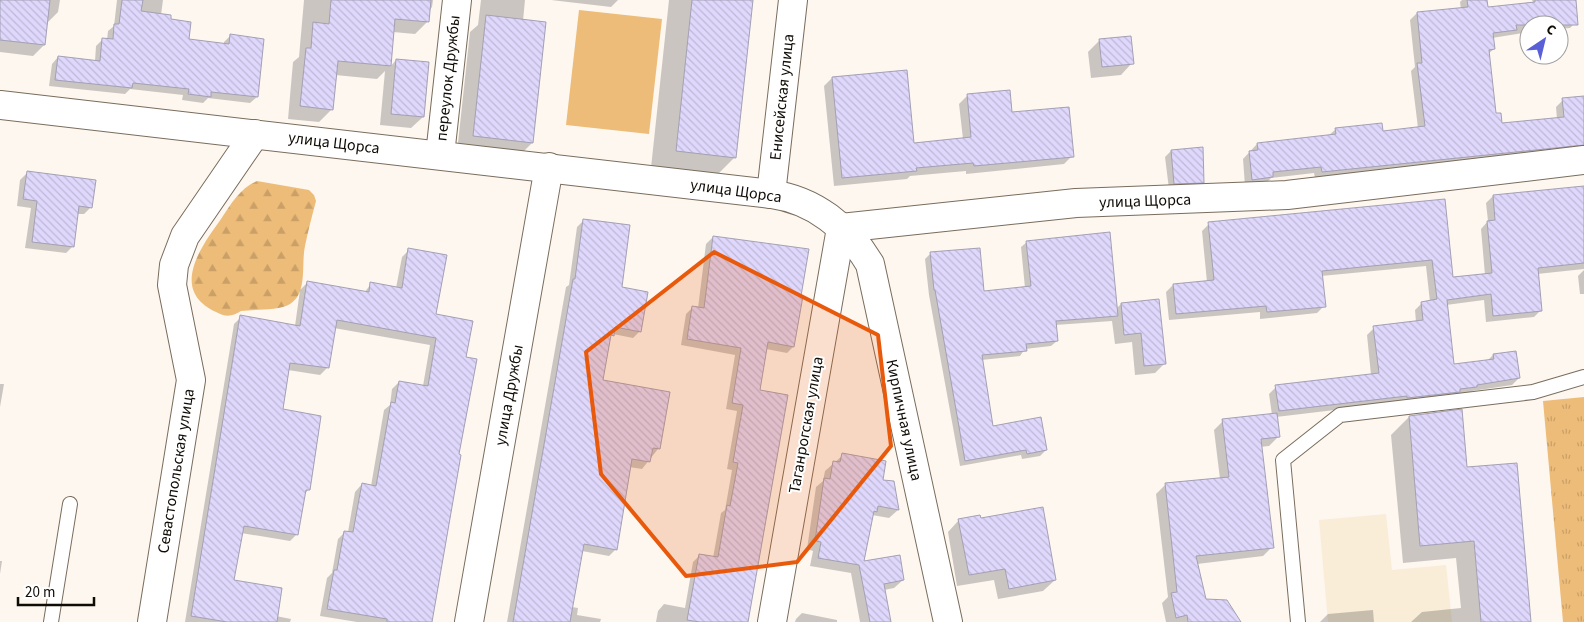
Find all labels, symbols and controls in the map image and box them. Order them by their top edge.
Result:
street label: переулок Дружбы [430,14,466,142]
north arrow [1519,15,1569,65]
text: С [1542,20,1560,41]
street label: Енисейская улица [764,33,800,161]
street label: улица Щорса [287,126,381,160]
street label: улица Щорса [689,174,783,208]
street label: улица Щорса [1099,188,1191,214]
street label: улица Дружбы [489,343,529,447]
street label: Таганрогская улица [783,355,829,495]
street label: Кирпичная улица [880,357,928,483]
street label: Севастопольская улица [152,387,200,555]
scale bar [18,574,94,606]
text: 20 m [25,582,55,603]

